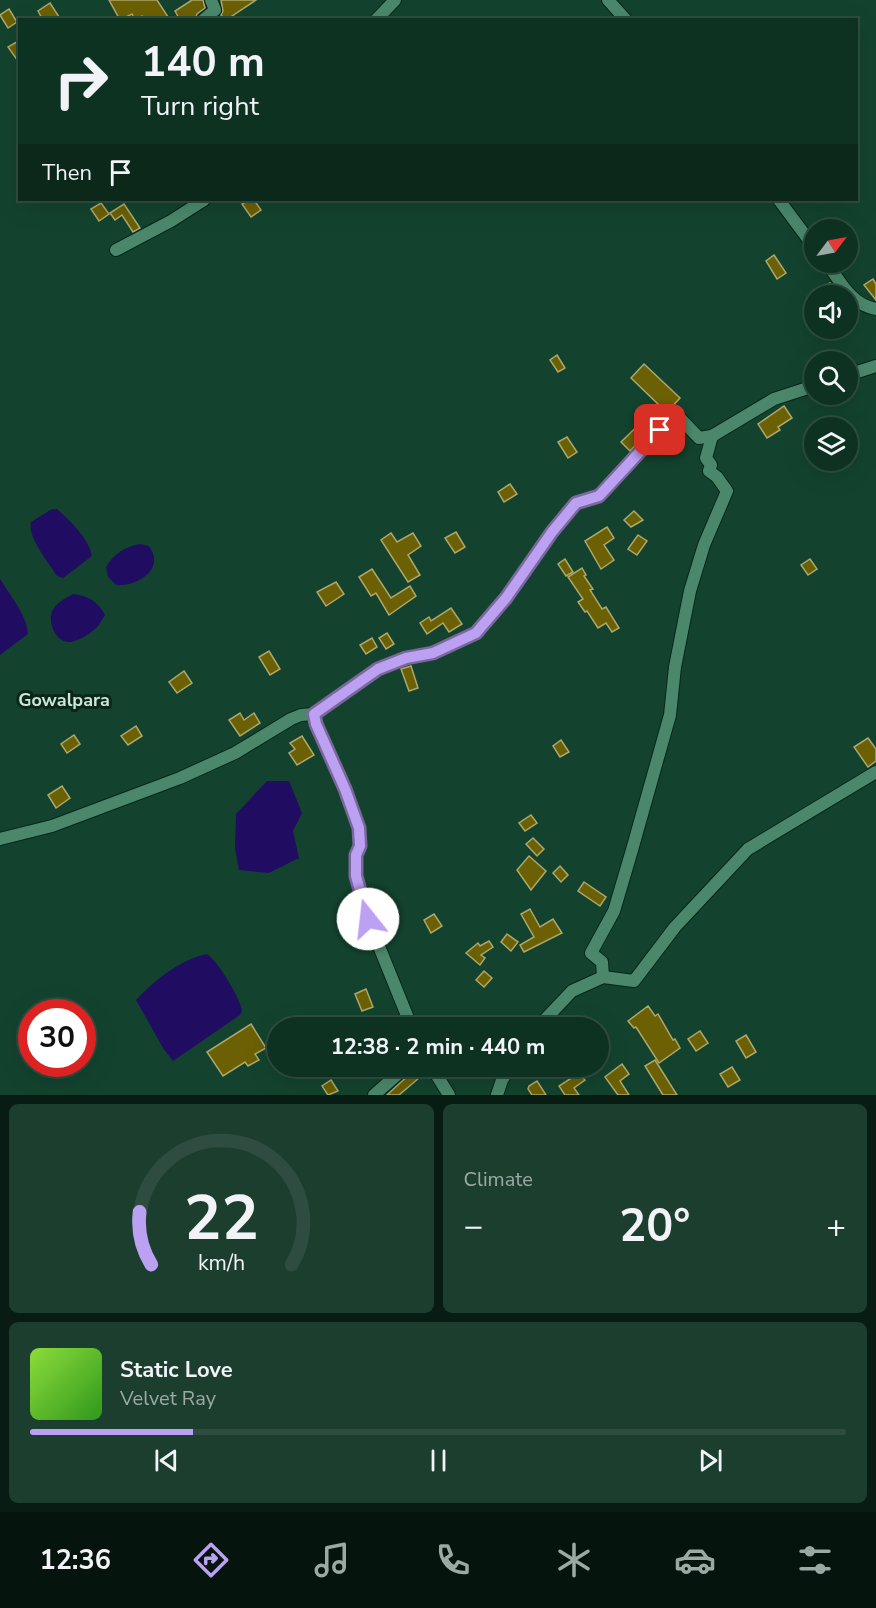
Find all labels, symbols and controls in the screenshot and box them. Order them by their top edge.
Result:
text: 140 m [141,34,265,91]
icon: right [42,42,120,120]
text: Turn right [141,88,259,125]
icon: arrive [104,156,137,189]
text: Then [42,158,92,188]
north arrow [804,219,858,273]
map controls [804,219,858,471]
button: sound [804,285,858,339]
button: search [804,351,858,405]
pin [634,404,685,455]
icon: arrive [643,413,676,446]
button: layers [804,417,858,471]
district label: Gowalpara [18,688,110,712]
position arrow [336,887,400,951]
speed limit sign: 30 [18,999,96,1077]
text: 12:38 · 2 min · 440 m [331,1032,545,1062]
text: Climate [464,1166,533,1193]
text: 22 [184,1176,259,1261]
text: 20° [619,1196,690,1257]
text: − [464,1204,483,1249]
text: + [826,1204,846,1249]
text: km/h [198,1249,245,1279]
text: Static Love [120,1355,233,1385]
text: Velvet Ray [120,1385,216,1412]
icon: previous [150,1444,183,1477]
icon: pause [422,1444,455,1477]
icon: next [694,1444,727,1477]
icon: directions [190,1539,232,1581]
icon: music [311,1539,353,1581]
icon: phone [432,1539,474,1581]
icon: climate [553,1539,595,1581]
icon: car [674,1539,716,1581]
icon: filters [794,1539,836,1581]
text: 12:36 [39,1542,111,1579]

